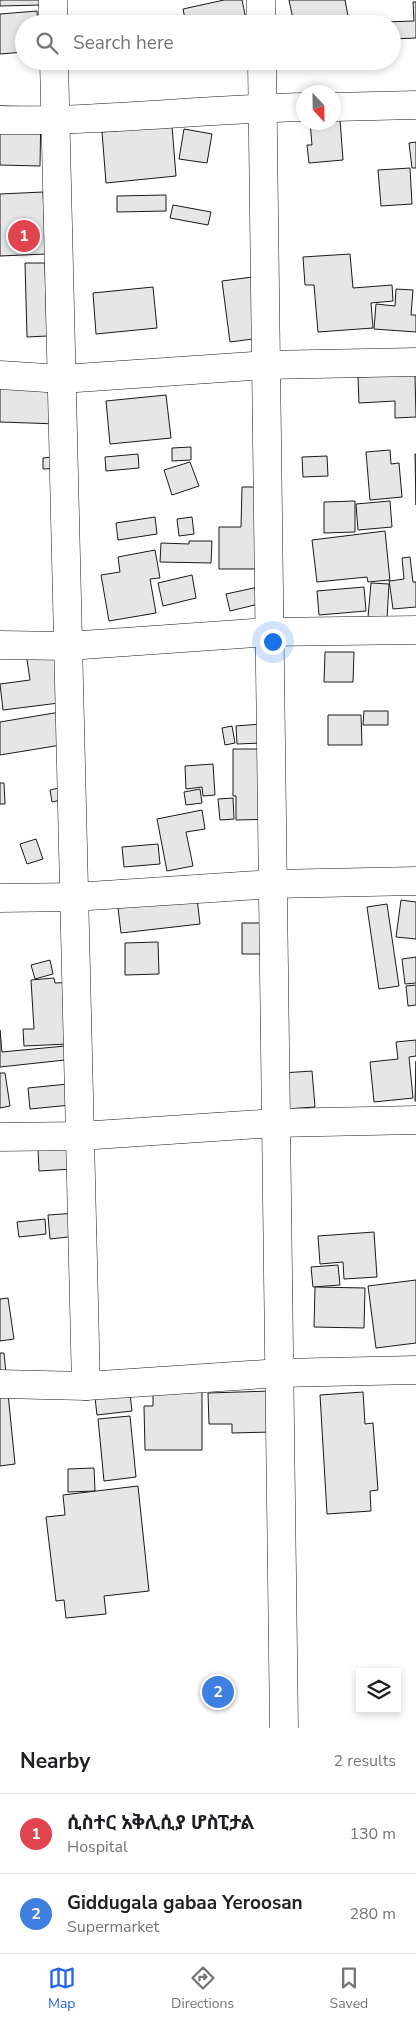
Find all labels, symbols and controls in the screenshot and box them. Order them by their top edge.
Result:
search box [15,15,401,70]
icon: search [33,29,61,57]
text: Search here [73,30,174,56]
north arrow [296,85,341,130]
pin: 1 [8,217,40,255]
your location [260,629,286,655]
map controls [356,1668,401,1713]
button: layers [356,1668,401,1713]
pin: 2 [202,1673,234,1711]
text: Nearby [20,1747,90,1775]
text: 2 results [334,1750,396,1772]
text: ሲስተር አቅሊሲያ ሆስፒታል [67,1810,254,1836]
text: 1 [31,1823,41,1845]
text: 130 m [349,1823,396,1845]
text: Hospital [67,1836,128,1858]
text: Giddugala gabaa Yeroosan [67,1890,303,1916]
text: 2 [31,1903,41,1925]
text: 280 m [349,1903,396,1925]
text: Supermarket [67,1916,159,1938]
tab: Map [48,1964,76,2013]
tab: Directions [171,1964,234,2013]
tab: Saved [330,1964,368,2013]

